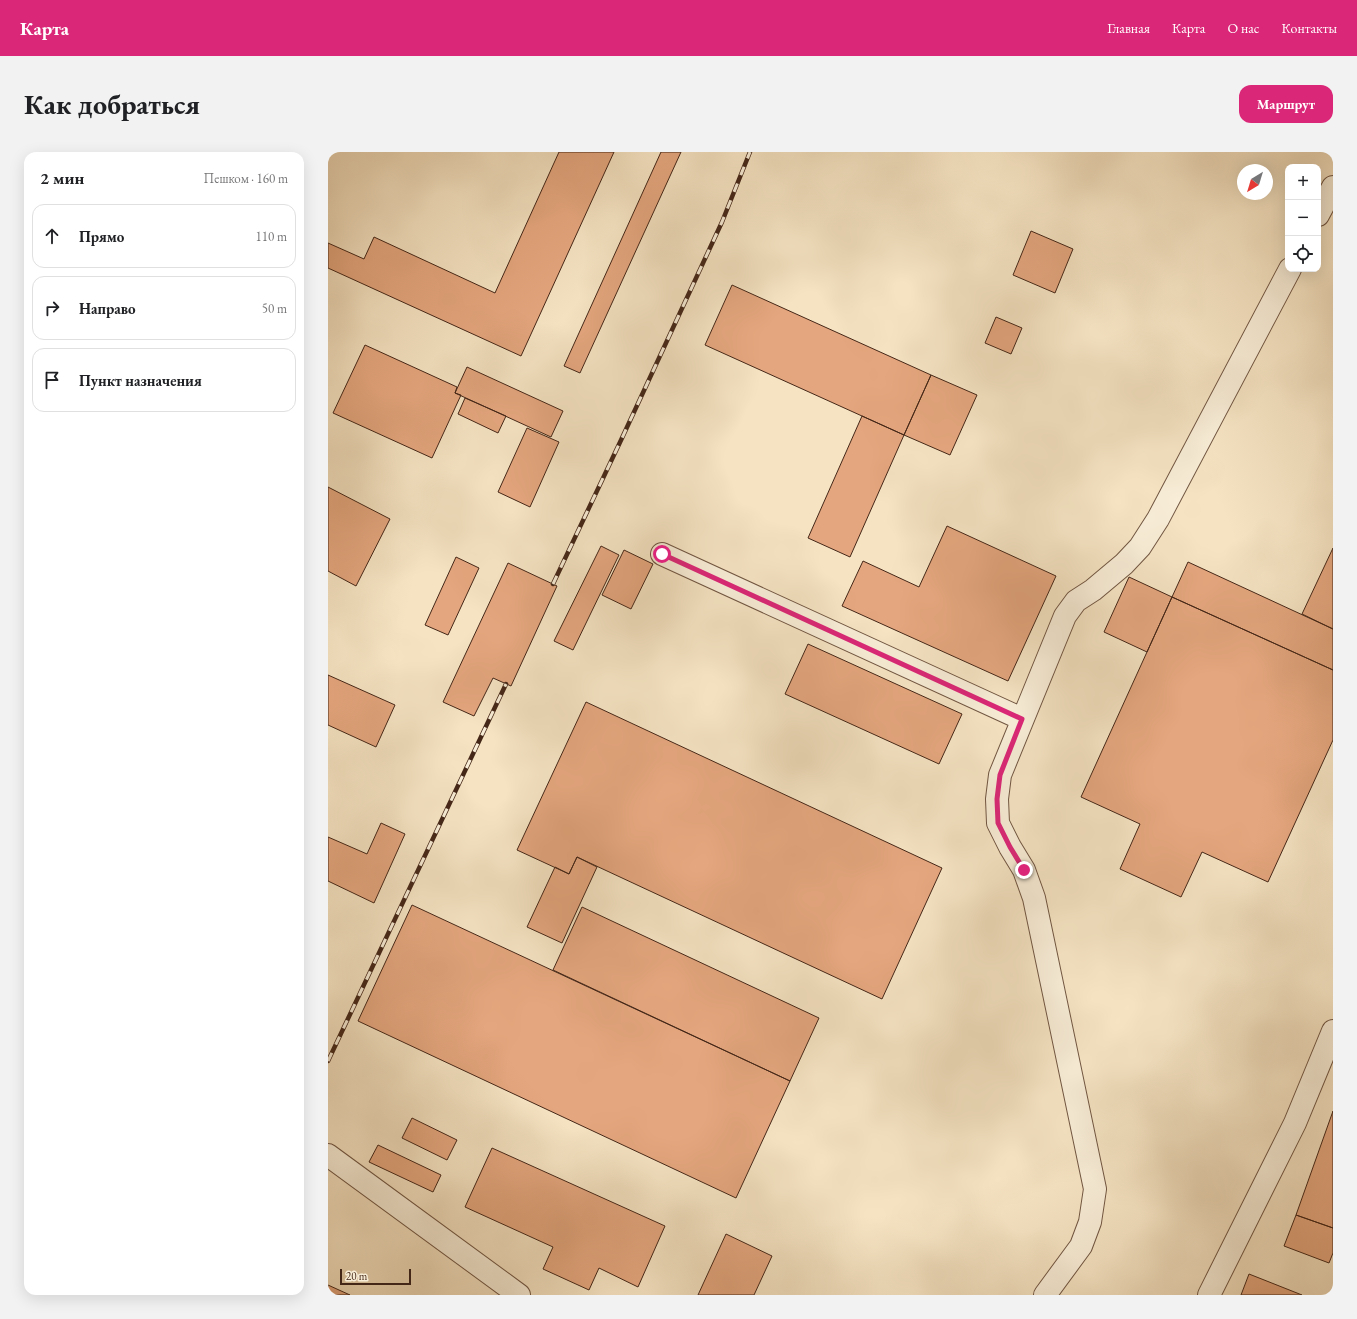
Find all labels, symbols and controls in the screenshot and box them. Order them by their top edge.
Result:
text: Карта [20,16,69,41]
text: Главная [1107,19,1150,37]
text: Карта [1172,19,1205,37]
text: О нас [1227,19,1259,37]
text: Контакты [1281,19,1337,37]
button: Маршрут [1239,85,1333,123]
text: Как добраться [24,86,200,122]
north arrow [1237,164,1273,200]
map controls [1285,164,1321,272]
button: + [1285,164,1321,200]
text: 2 мин [40,167,84,189]
text: Пешком · 160 m [204,170,288,187]
button: − [1285,200,1321,236]
icon: ahead [41,225,63,247]
text: Прямо [79,227,124,246]
text: 110 m [256,228,287,245]
button: locate [1285,236,1321,272]
icon: right [41,297,63,319]
text: Направо [79,299,136,318]
text: 50 m [262,300,287,317]
icon: arrive [41,369,63,391]
text: Пункт назначения [79,371,202,390]
route start [653,545,671,563]
route end [1015,861,1033,879]
scale bar [340,1267,411,1286]
text: 20 m [346,1269,367,1283]

